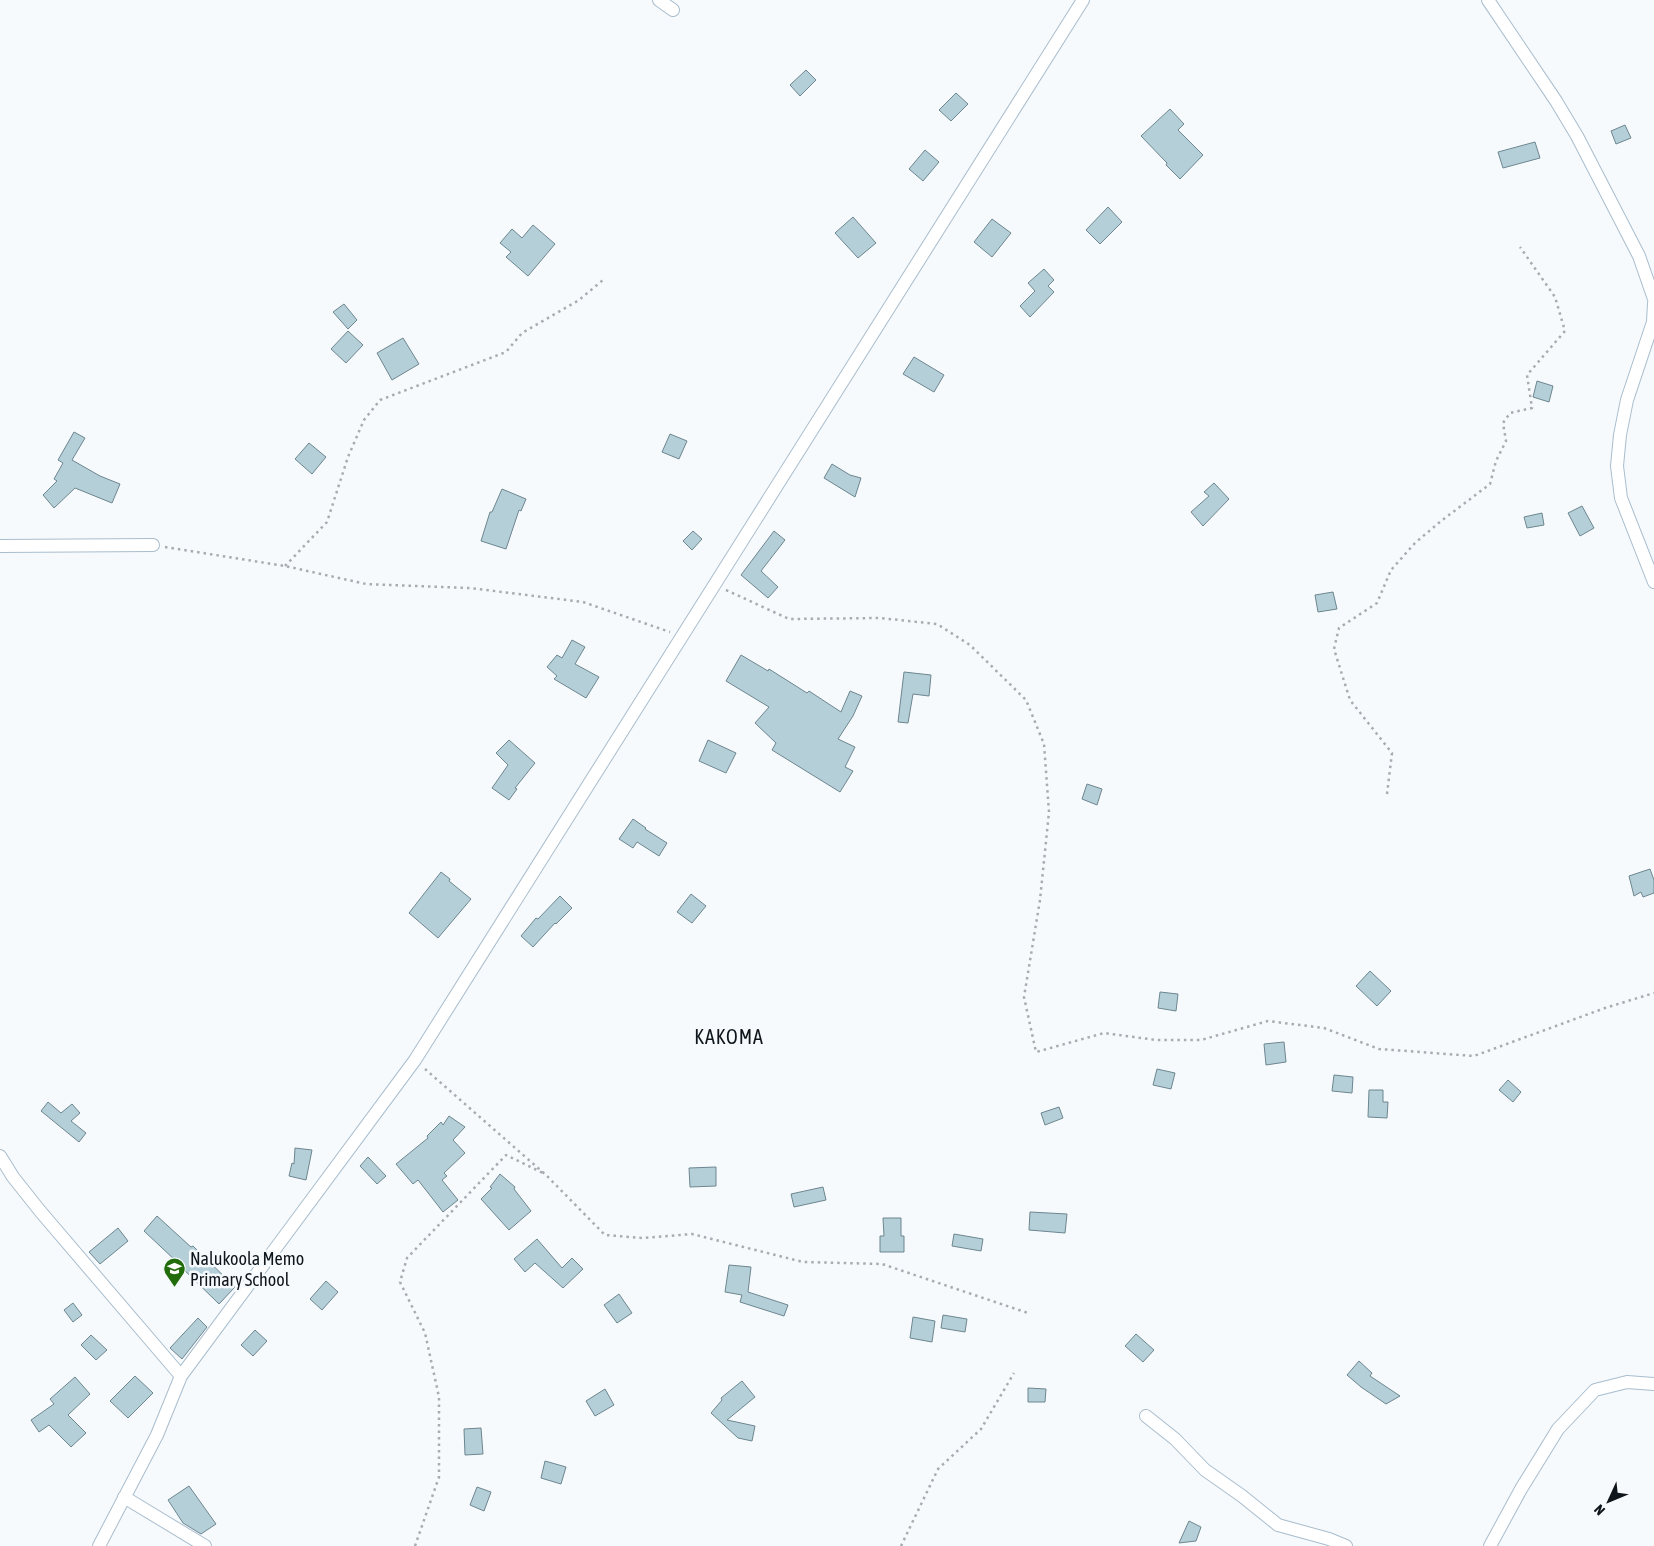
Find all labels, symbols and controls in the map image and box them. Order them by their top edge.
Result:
district label: KAKOMA [694,1025,764,1048]
place label: Nalukoola Memo Primary School [190,1248,304,1290]
school or university icon: Nalukoola Memo Primary School [162,1257,186,1288]
north arrow [1584,1476,1634,1526]
text: N [1591,1502,1608,1519]

